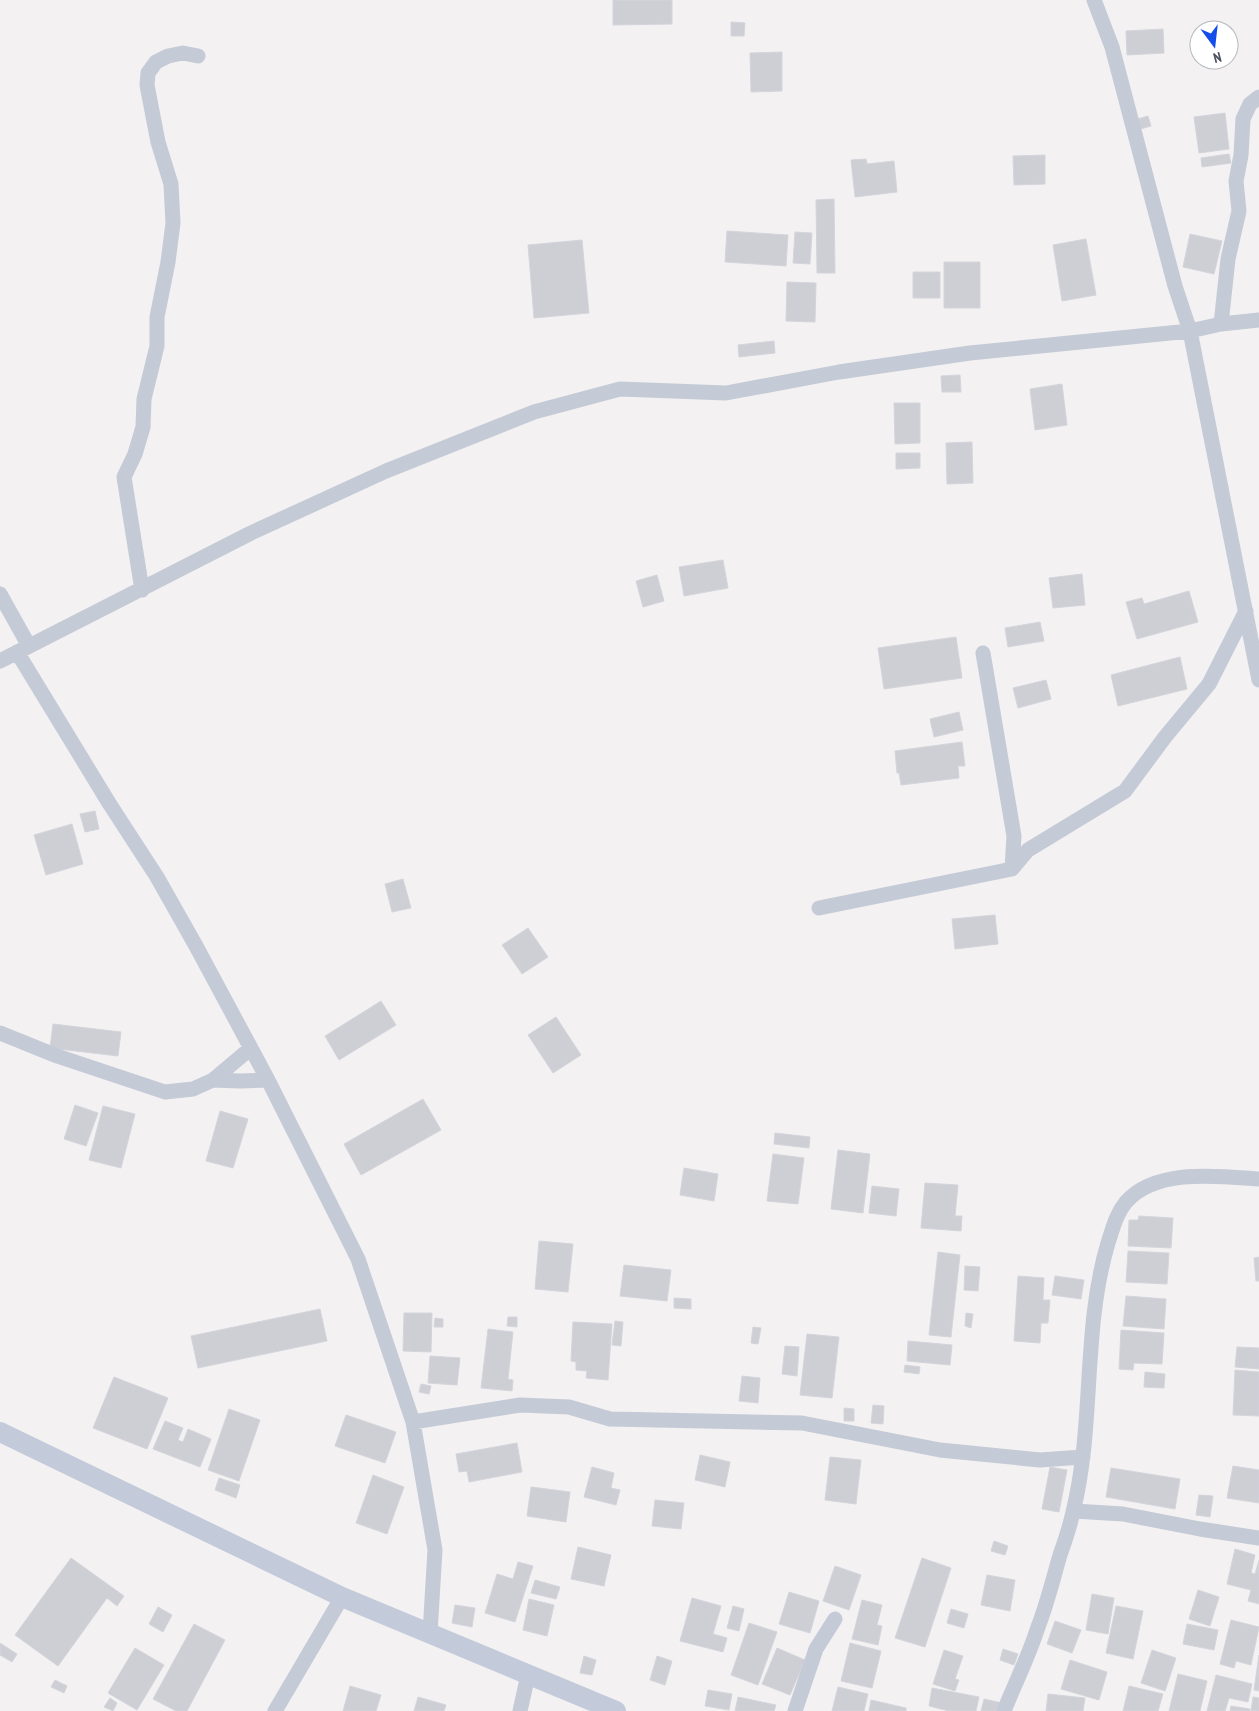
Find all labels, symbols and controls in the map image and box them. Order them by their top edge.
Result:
north arrow [1189,20,1239,70]
text: N [1211,48,1223,67]

